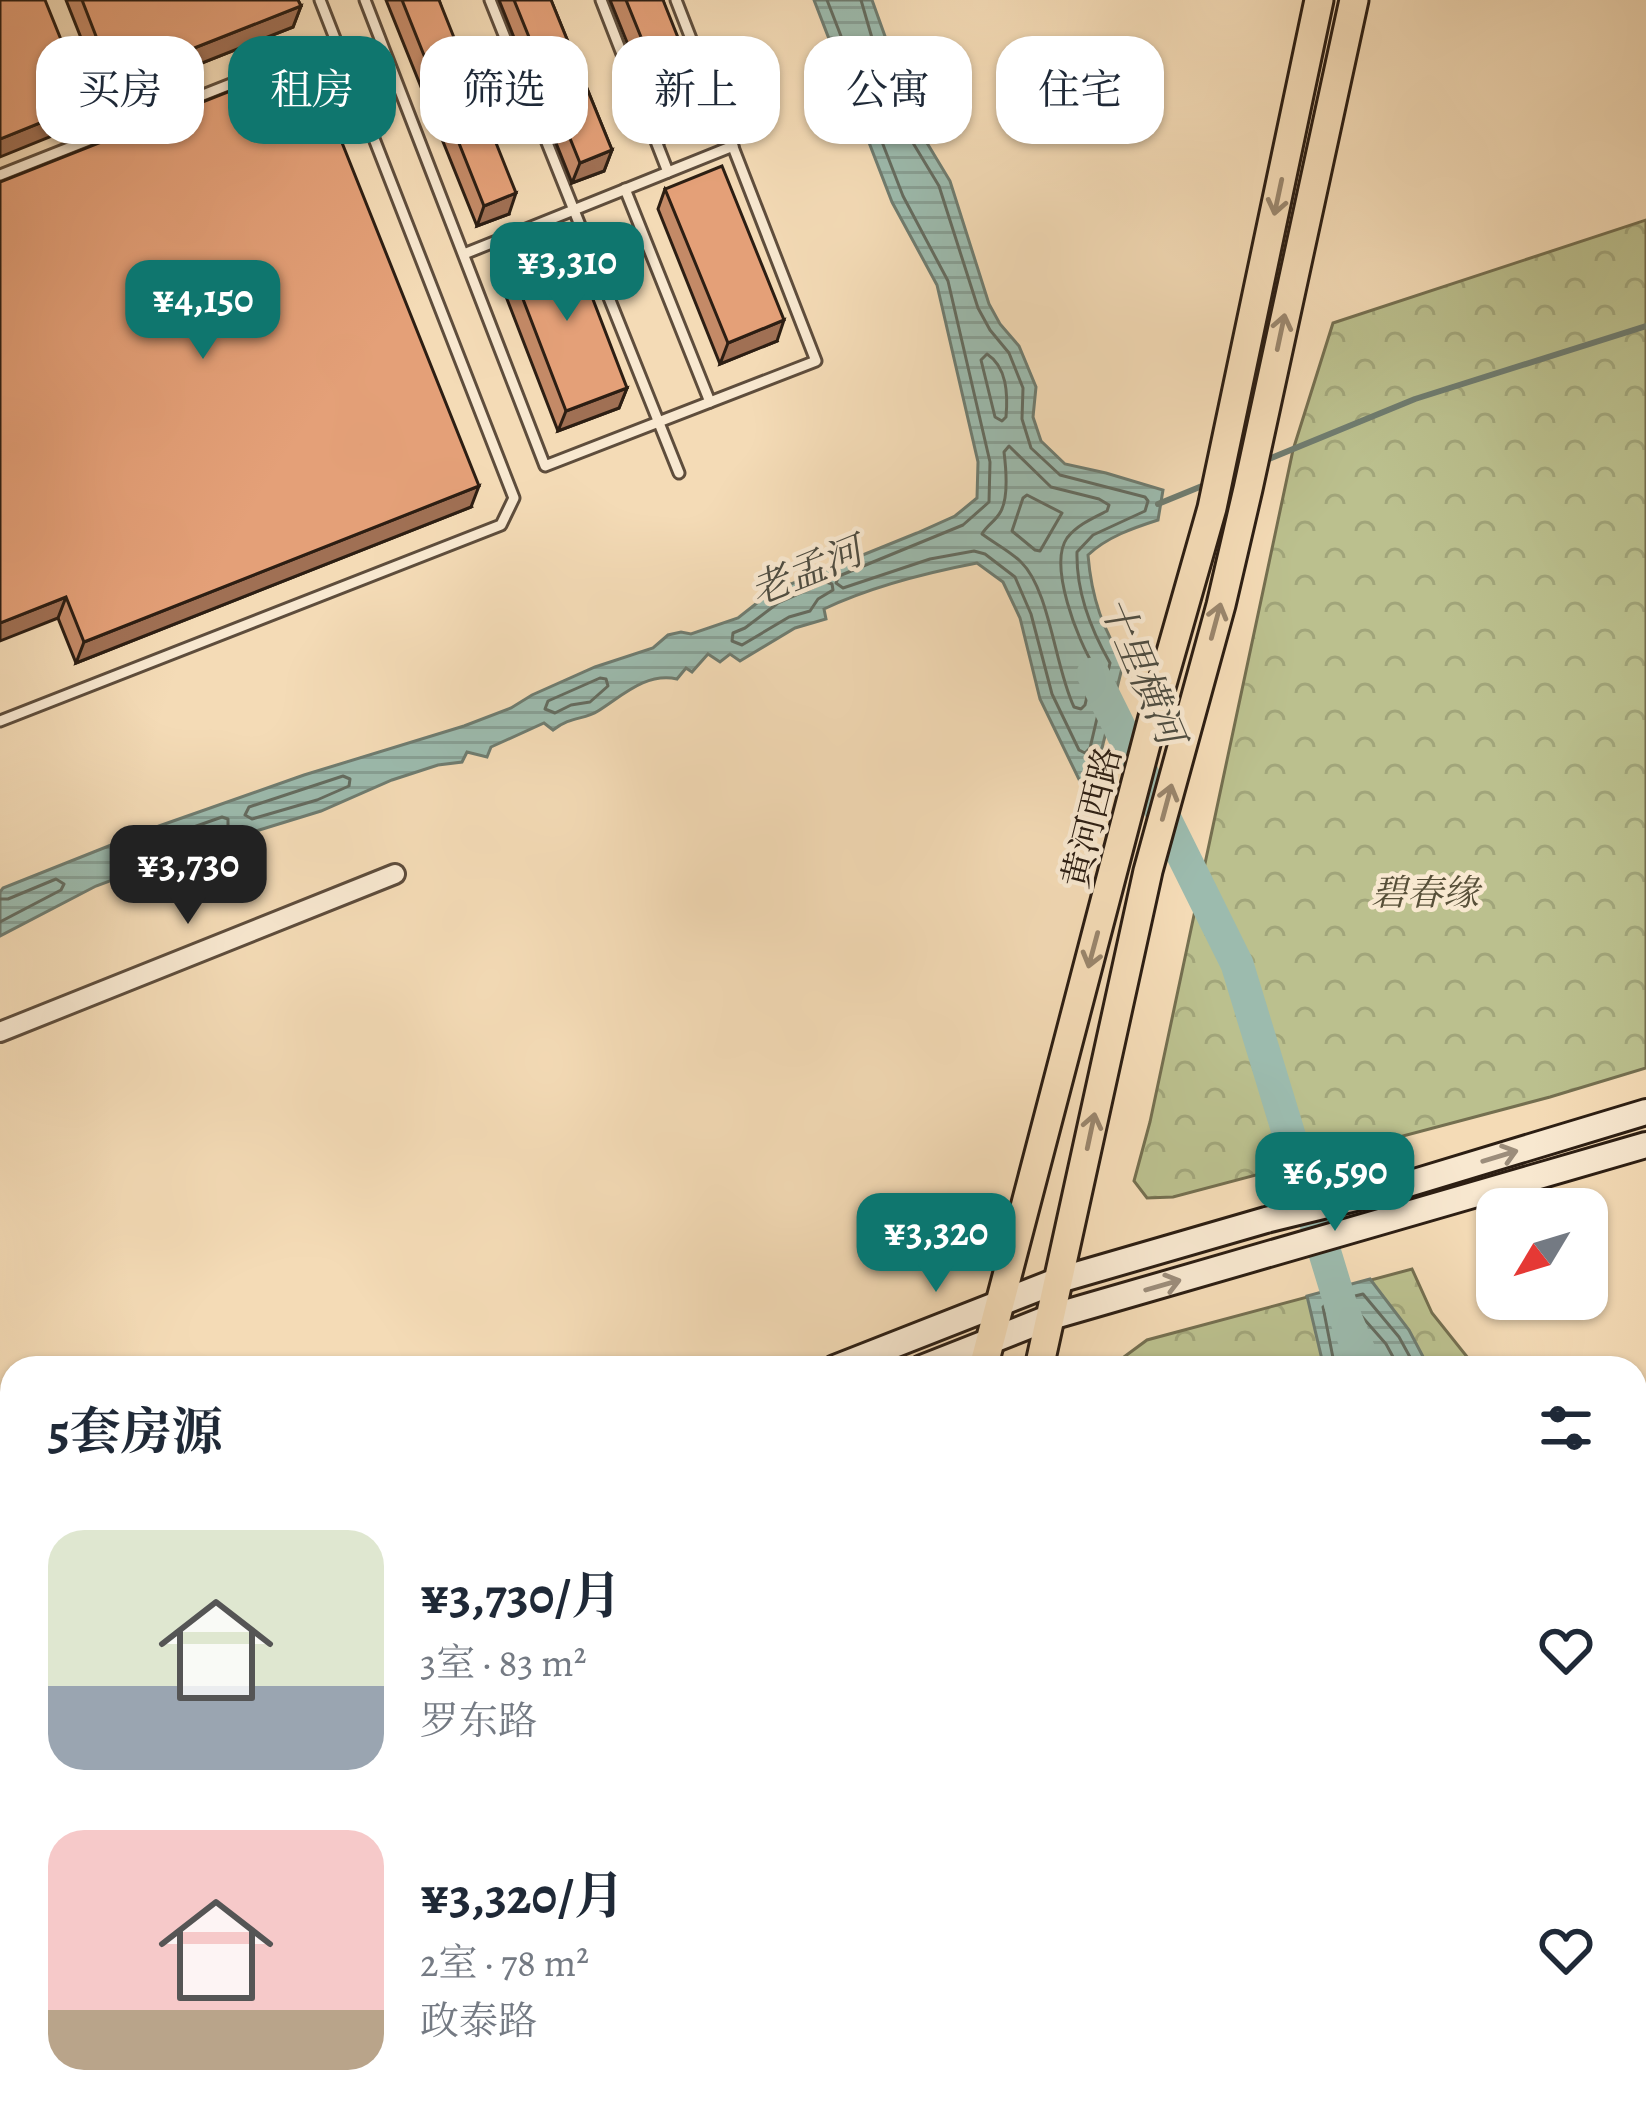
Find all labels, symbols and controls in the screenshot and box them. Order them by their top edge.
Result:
chip: 买房 [36,36,204,144]
chip: 租房 [228,36,396,144]
chip: 筛选 [420,36,588,144]
chip: 新上 [612,36,780,144]
chip: 公寓 [804,36,972,144]
chip: 住宅 [996,36,1164,144]
one-way arrow [1265,177,1288,215]
pin: ¥3,310 [469,222,665,324]
text: ¥3,310 [517,234,617,287]
pin: ¥4,150 [105,260,301,362]
text: ¥4,150 [152,272,254,325]
one-way arrow [1271,314,1294,352]
water label: 老孟河 [742,522,876,617]
water label: 十里横河 [1088,588,1200,758]
one-way arrow [1207,603,1229,641]
street label: 黄河西路 [1050,741,1133,893]
one-way arrow [1157,784,1179,822]
pin: ¥3,730 [90,825,286,927]
text: ¥3,730 [137,837,239,890]
park label: 碧春缘 [1371,868,1483,917]
one-way arrow [1081,930,1103,968]
one-way arrow [1081,1112,1104,1150]
pin: ¥6,590 [1237,1132,1433,1234]
text: ¥6,590 [1282,1144,1388,1197]
one-way arrow [1480,1144,1518,1166]
north arrow [1476,1188,1608,1320]
map controls [1476,1188,1608,1320]
pin: ¥3,320 [838,1193,1034,1295]
text: ¥3,320 [884,1205,988,1258]
one-way arrow [1143,1273,1181,1295]
icon: filters [1533,1395,1599,1461]
text: 5套房源 [48,1397,223,1467]
text: ¥3,730/月 [420,1561,622,1631]
icon: home [144,1578,288,1722]
icon: heart [1533,1617,1599,1683]
text: 3室 · 83 m² [420,1636,587,1689]
text: 罗东路 [420,1694,537,1747]
text: ¥3,320/月 [420,1861,625,1931]
icon: home [144,1878,288,2022]
icon: heart [1533,1917,1599,1983]
text: 2室 · 78 m² [420,1936,589,1989]
text: 政泰路 [420,1994,537,2047]

